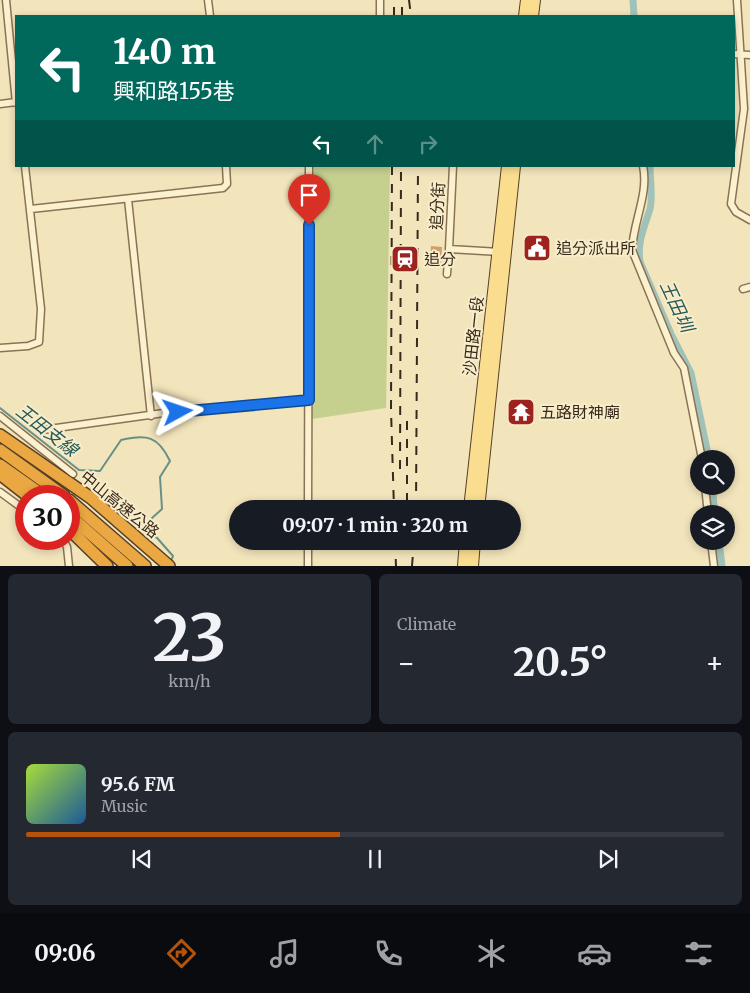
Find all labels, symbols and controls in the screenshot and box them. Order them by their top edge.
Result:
text: 140 m [113,30,216,74]
icon: left [30,35,95,100]
text: 興和路155巷 [113,77,235,105]
icon: left [308,130,336,158]
icon: ahead [361,130,389,158]
icon: right [414,130,442,158]
pin [288,174,330,225]
icon: arrive [295,181,323,209]
street label: 追分街 [426,182,448,230]
public building icon: 追分派出所 [522,233,552,263]
place label: 追分派出所 [556,238,636,258]
station icon: 追分 [390,244,420,274]
place label: 追分 [424,249,456,269]
water label: 王田圳 [655,277,700,338]
street label: 沙田路一段 [459,295,487,377]
position arrow [151,385,203,437]
temple icon: 五路財神廟 [506,397,536,427]
water label: 王田支線 [12,399,84,462]
place label: 五路財神廟 [540,402,620,422]
map controls [690,450,735,550]
button: search [690,450,735,495]
street label: 中山高速公路 [76,466,164,542]
speed limit sign: 30 [15,485,80,550]
button: layers [690,505,735,550]
text: 09:07 · 1 min · 320 m [282,513,468,537]
text: 23 [153,597,226,679]
text: Climate [397,614,456,634]
text: 20.5° [513,639,608,686]
text: − [397,645,416,681]
text: + [705,645,724,681]
text: km/h [168,671,211,691]
text: 95.6 FM [101,772,175,796]
text: Music [101,796,147,816]
icon: previous [128,845,156,873]
icon: pause [361,845,389,873]
icon: next [594,845,622,873]
icon: directions [164,936,199,971]
icon: music [267,936,302,971]
icon: phone [371,936,406,971]
icon: climate [474,936,509,971]
icon: car [577,936,612,971]
icon: filters [681,936,716,971]
text: 09:06 [34,939,96,967]

